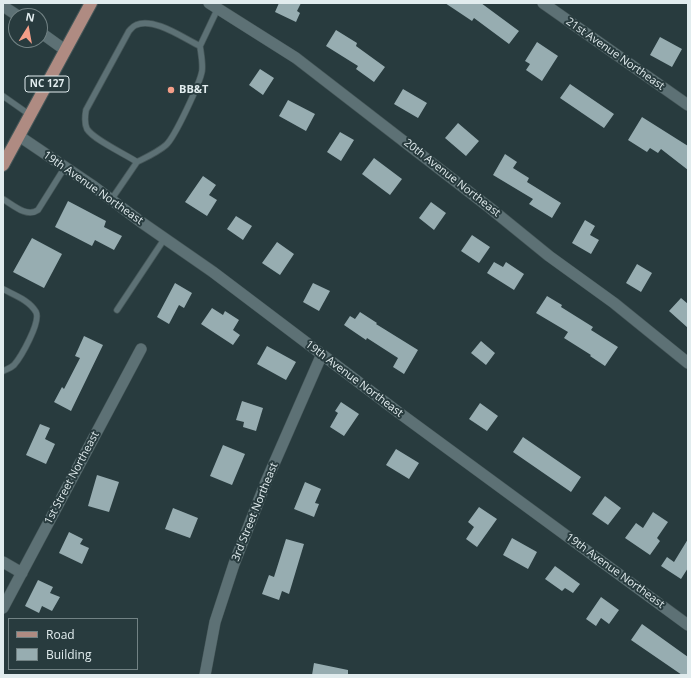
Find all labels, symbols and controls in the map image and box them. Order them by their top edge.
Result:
north arrow [8,8,48,48]
text: N [24,8,36,25]
street label: 21st Avenue Northeast [563,15,667,93]
road number: NC 127 [25,76,69,92]
place label: BB&T [179,83,208,97]
marker: BB&T [166,85,176,95]
street label: 20th Avenue Northeast [401,136,503,220]
street label: 19th Avenue Northeast [41,149,145,227]
street label: 19th Avenue Northeast [303,338,405,420]
street label: 1st Street Northeast [42,429,102,527]
street label: 3rd Street Northeast [229,461,281,563]
street label: 19th Avenue Northeast [563,531,667,611]
legend [8,618,138,670]
text: Road [46,626,75,643]
text: Building [46,646,91,663]

